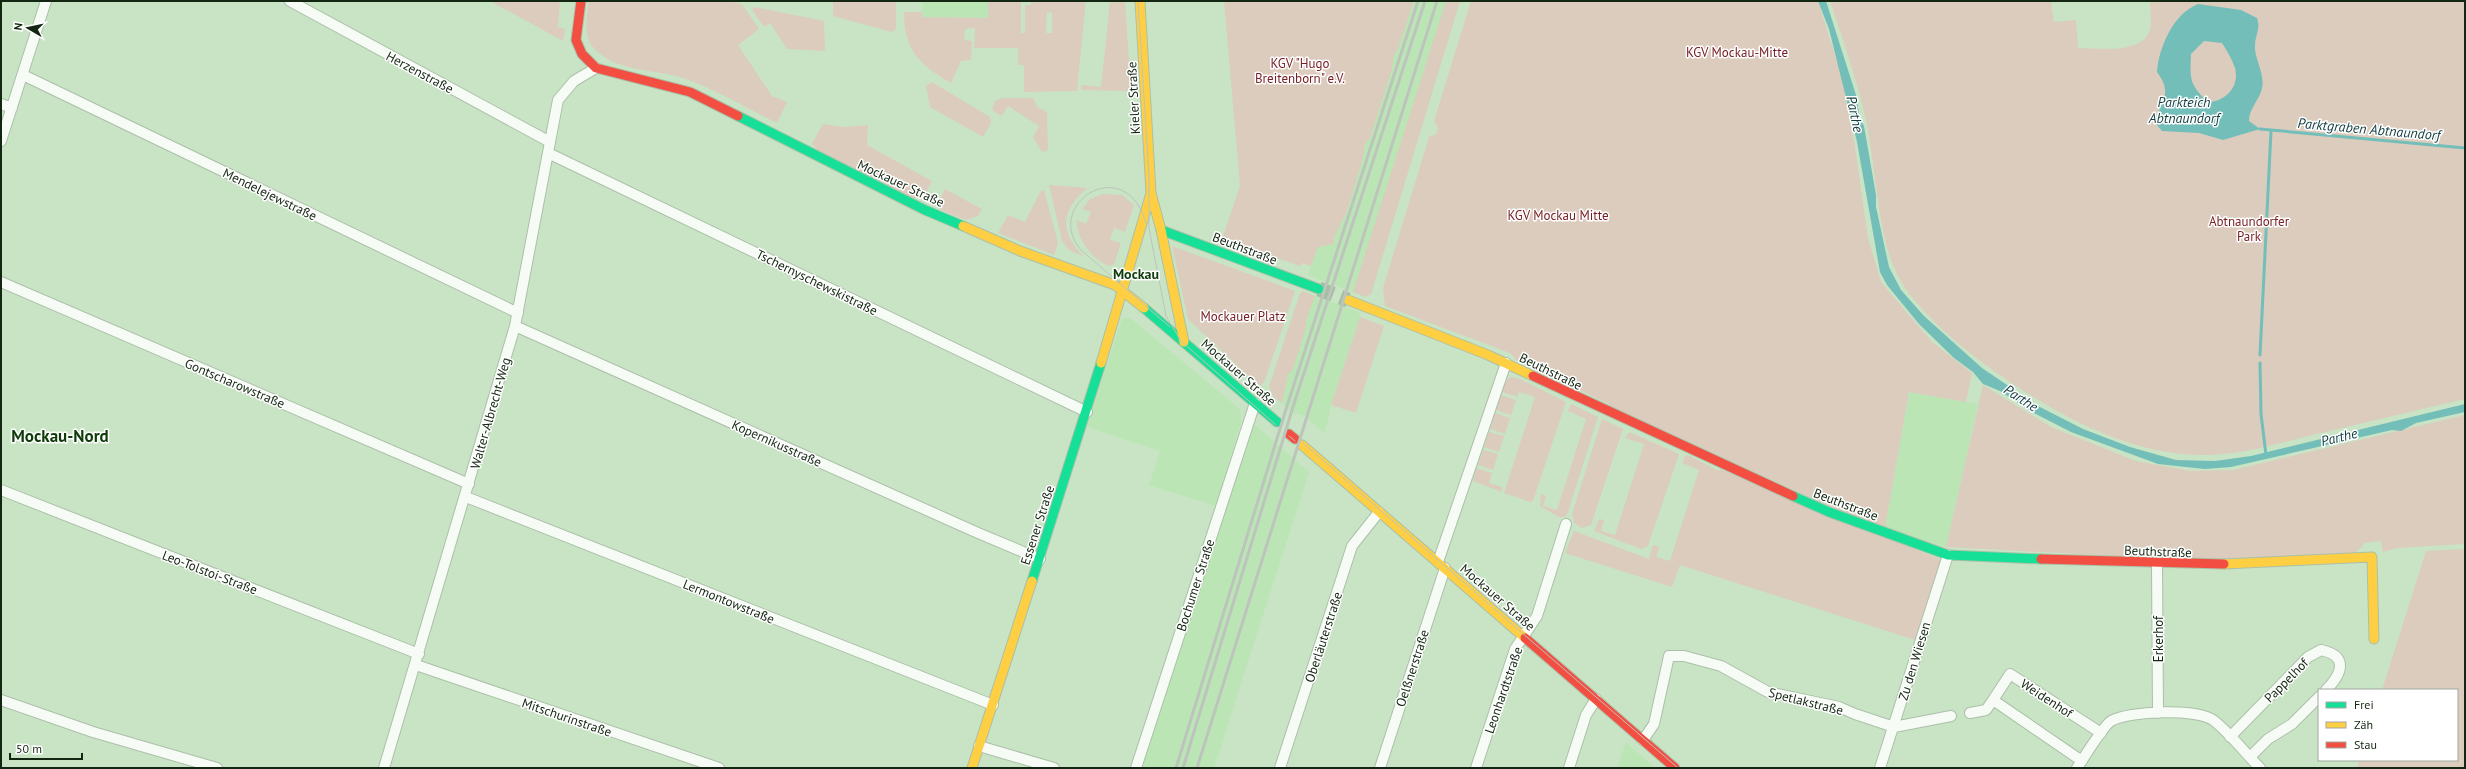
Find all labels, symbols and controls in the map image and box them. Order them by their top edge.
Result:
north arrow [8,8,48,48]
text: N [11,22,26,31]
park label: KGV Mockau-Mitte [1686,44,1788,61]
street label: Herzenstraße [383,48,456,97]
park label: KGV "Hugo Breitenborn" e.V. [1255,55,1345,87]
street label: Kieler Straße [1123,61,1144,135]
water label: Parkteich Abtnaundorf [2148,93,2222,127]
water label: Parthe [1842,94,1868,135]
water label: Parktgraben Abtnaundorf [2297,114,2444,144]
street label: Mockauer Straße [855,156,947,211]
street label: Mendelejewstraße [220,164,320,225]
park label: KGV Mockau Mitte [1507,207,1609,224]
park label: Abtnaundorfer Park [2209,213,2290,245]
street label: Beuthstraße [1210,228,1280,269]
street label: Tschernyschewskistraße [753,246,880,319]
district label: Mockau [1113,265,1159,283]
park label: Mockauer Platz [1200,308,1286,325]
street label: Mockauer Straße [1198,335,1280,410]
street label: Beuthstraße [1517,349,1585,394]
street label: Gontscharowstraße [182,355,287,412]
street label: Walter-Albrecht-Weg [466,355,515,471]
water label: Parthe [2001,380,2042,416]
street label: Kopernikusstraße [729,416,824,471]
water label: Parthe [2319,424,2360,450]
district label: Mockau-Nord [11,425,109,447]
street label: Essener Straße [1017,483,1058,567]
street label: Beuthstraße [1811,484,1881,525]
street label: Bochumer Straße [1173,537,1218,633]
street label: Beuthstraße [2124,542,2192,561]
street label: Leo-Tolstoi-Straße [160,546,260,598]
street label: Mockauer Straße [1457,560,1539,635]
street label: Lermontowstraße [681,575,777,628]
street label: Oberläuterstraße [1301,590,1346,685]
street label: Erkerhof [2150,615,2167,662]
street label: Zu den Wiesen [1894,620,1934,702]
street label: Oelßnerstraße [1392,627,1433,709]
street label: Leonhardtstraße [1481,644,1526,736]
street label: Pappelhof [2261,654,2313,706]
street label: Weidenhof [2017,675,2077,722]
street label: Spetlakstraße [1767,684,1845,719]
legend [2318,689,2458,761]
street label: Mitschurinstraße [520,694,614,741]
text: Frei [2354,697,2374,712]
text: Zäh [2354,717,2373,732]
scale bar [10,735,82,761]
text: Stau [2354,737,2377,752]
text: 50 m [16,741,42,756]

